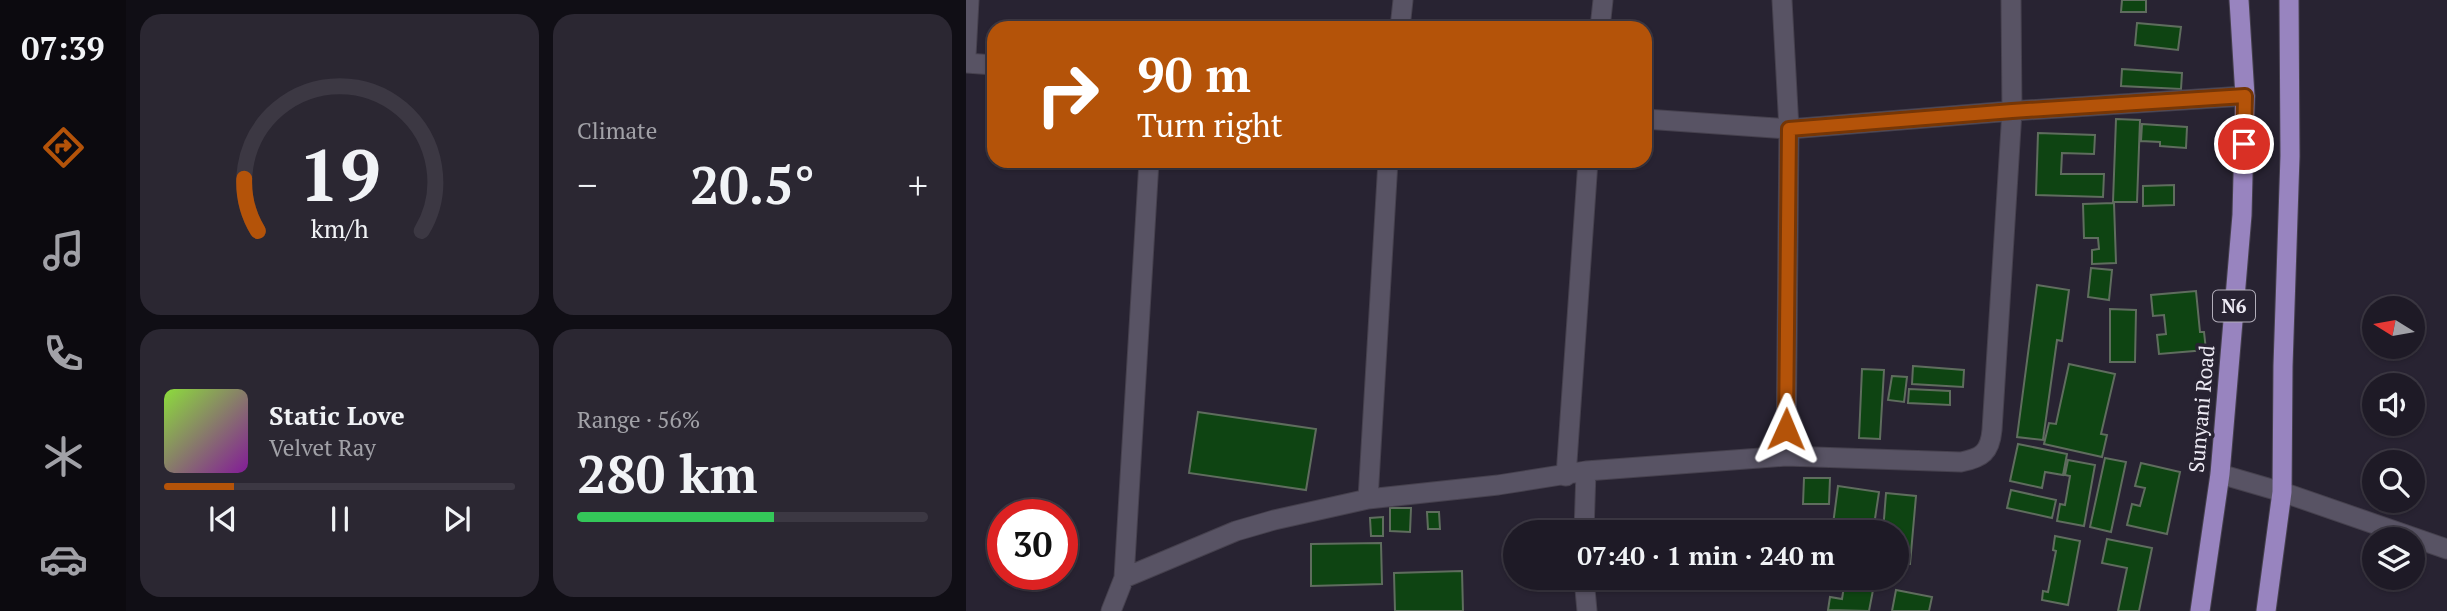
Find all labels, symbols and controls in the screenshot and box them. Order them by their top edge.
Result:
text: 07:39 [21,27,105,69]
text: 90 m [1137,41,1251,106]
icon: right [1022,49,1113,140]
text: Turn right [1137,104,1283,146]
pin [2214,114,2274,174]
text: Climate [577,115,657,146]
icon: directions [39,123,88,172]
text: 19 [298,125,381,222]
icon: arrive [2225,125,2263,163]
text: 20.5° [690,150,815,219]
text: − [577,160,597,210]
text: + [908,160,928,210]
text: km/h [311,211,369,244]
icon: music [39,226,88,275]
road number: N6 [2213,290,2255,322]
north arrow [2362,296,2426,359]
map controls [2362,296,2425,590]
icon: phone [39,329,88,378]
street label: Sunyani Road [2181,344,2221,474]
button: sound [2362,373,2425,436]
position arrow [1749,392,1823,466]
text: Static Love [269,398,405,432]
text: Range · 56% [577,404,700,435]
icon: climate [39,432,88,481]
text: Velvet Ray [269,432,376,463]
text: 280 km [577,439,758,508]
button: search [2362,450,2425,513]
speed limit sign: 30 [987,499,1078,590]
icon: previous [204,500,242,538]
icon: pause [321,500,359,538]
icon: next [438,500,476,538]
button: layers [2362,527,2425,590]
icon: car [39,535,88,584]
text: 07:40 · 1 min · 240 m [1577,538,1835,572]

